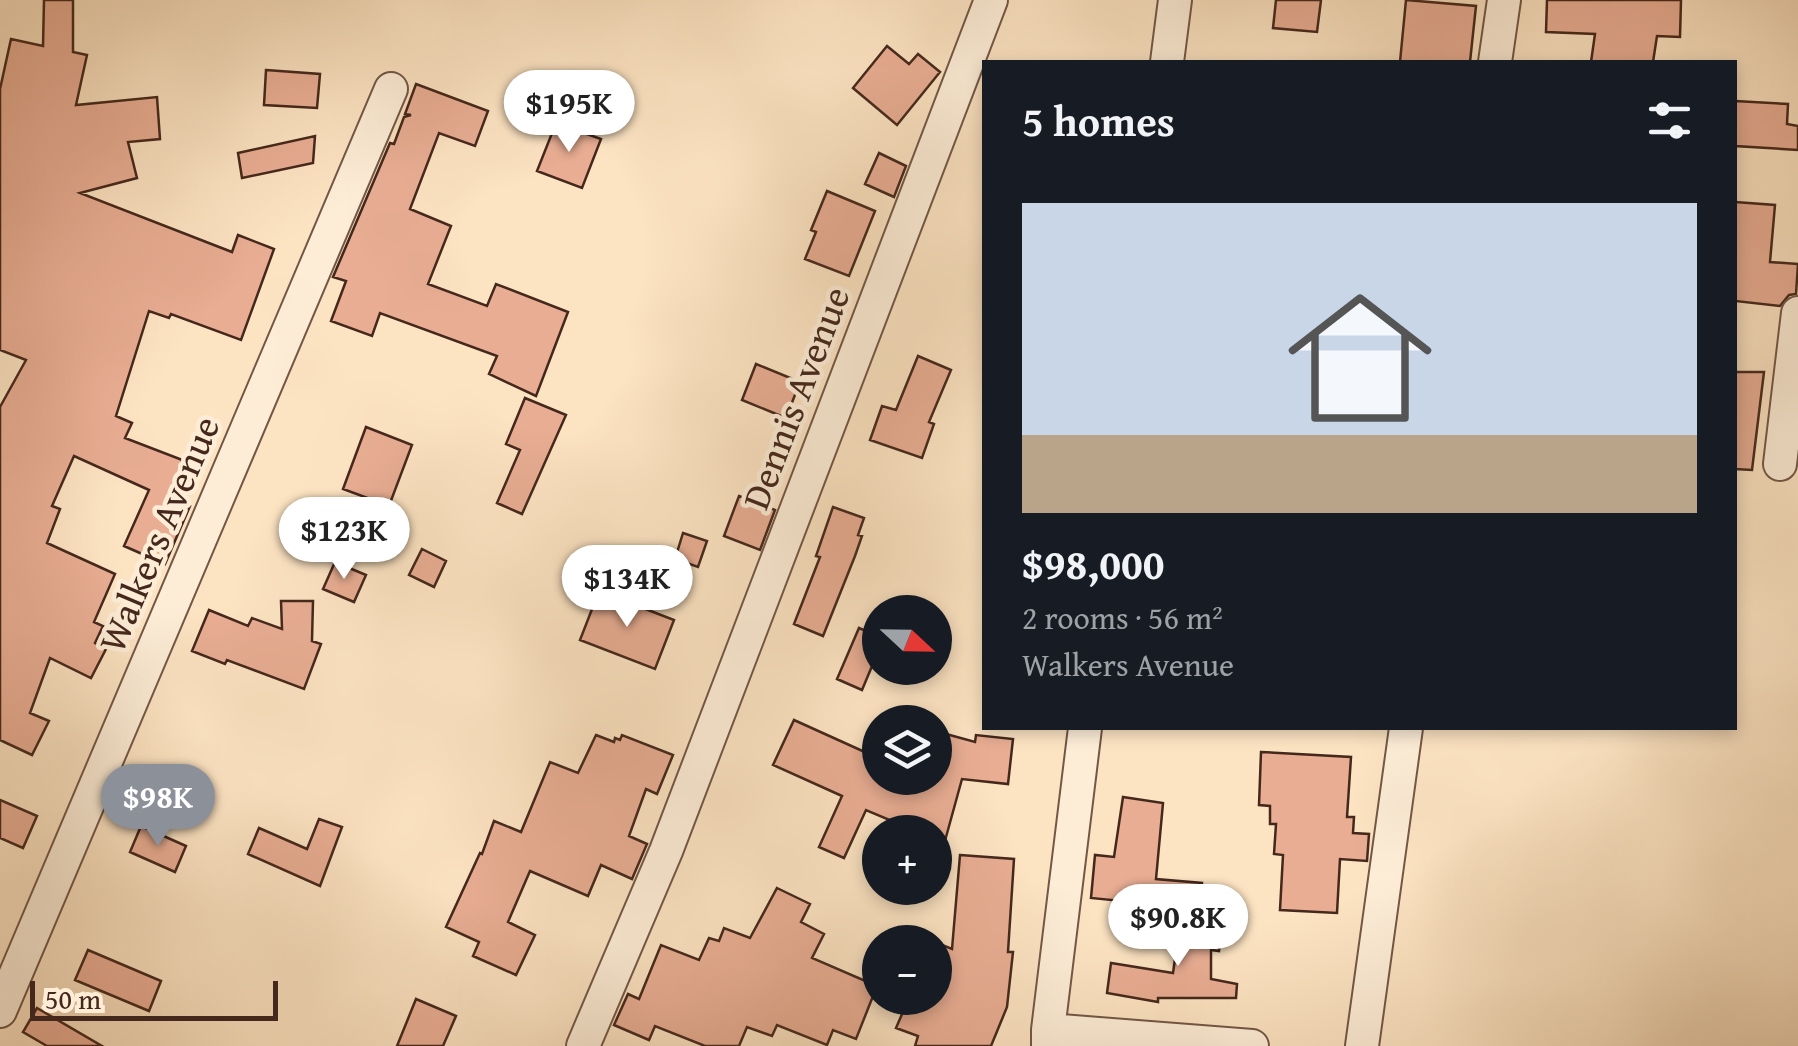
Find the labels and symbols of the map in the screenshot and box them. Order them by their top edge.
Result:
pin: $195K [499,70,639,155]
street label: Dennis Avenue [727,278,863,517]
street label: Walkers Avenue [83,407,233,660]
pin: $123K [274,497,414,582]
pin: $134K [557,545,697,630]
north arrow [862,595,952,685]
pin: $98K [99,764,217,849]
pin: $90.8K [1097,884,1259,969]
scale bar [30,976,278,1020]

